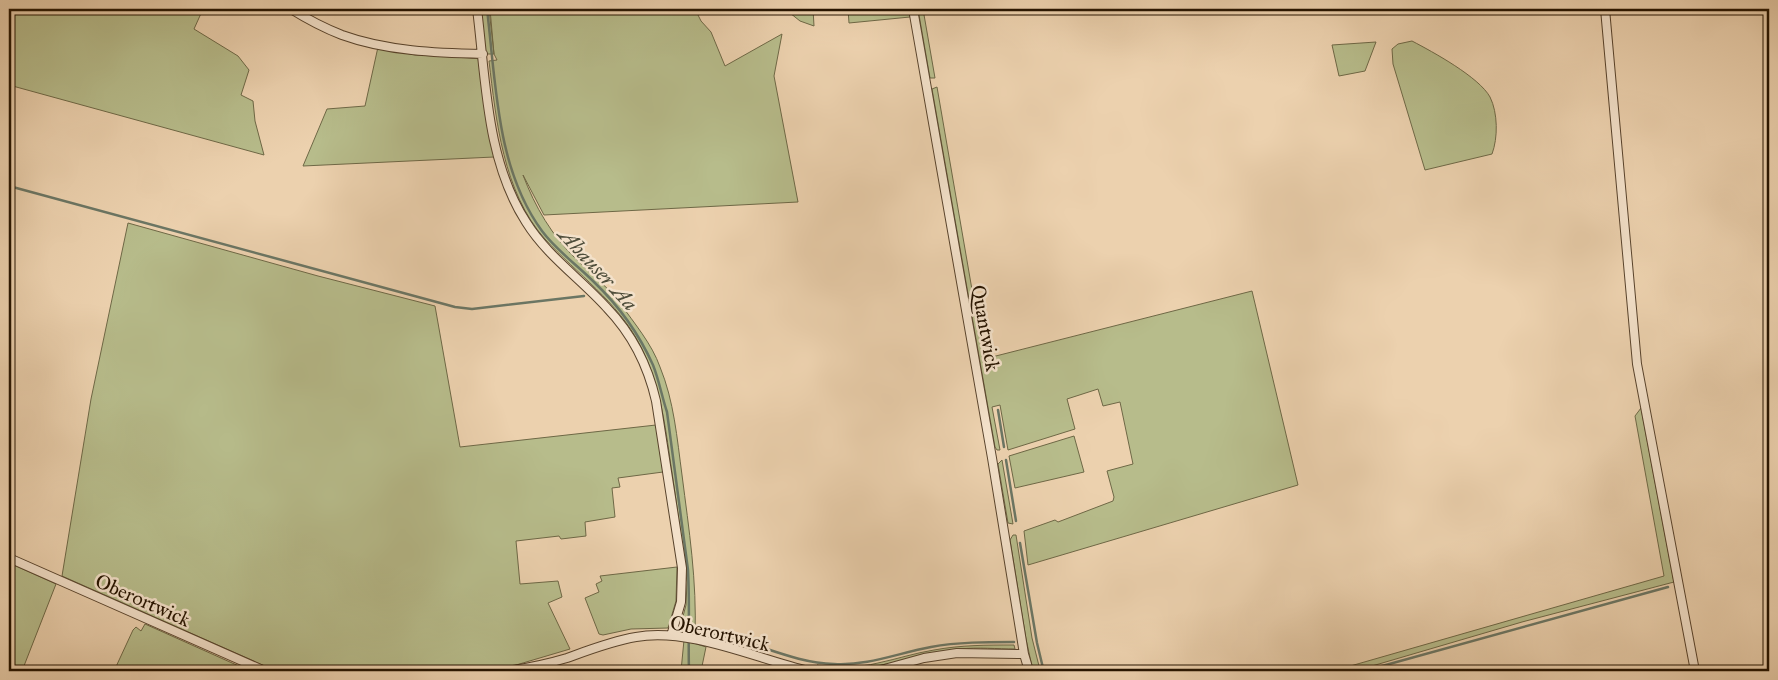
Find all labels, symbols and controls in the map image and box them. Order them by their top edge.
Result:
water label: Ahauser Aa [551,220,643,316]
street label: Quantwick [967,283,1006,374]
street label: Oberortwick [92,568,195,632]
street label: Oberortwick [668,610,773,656]

